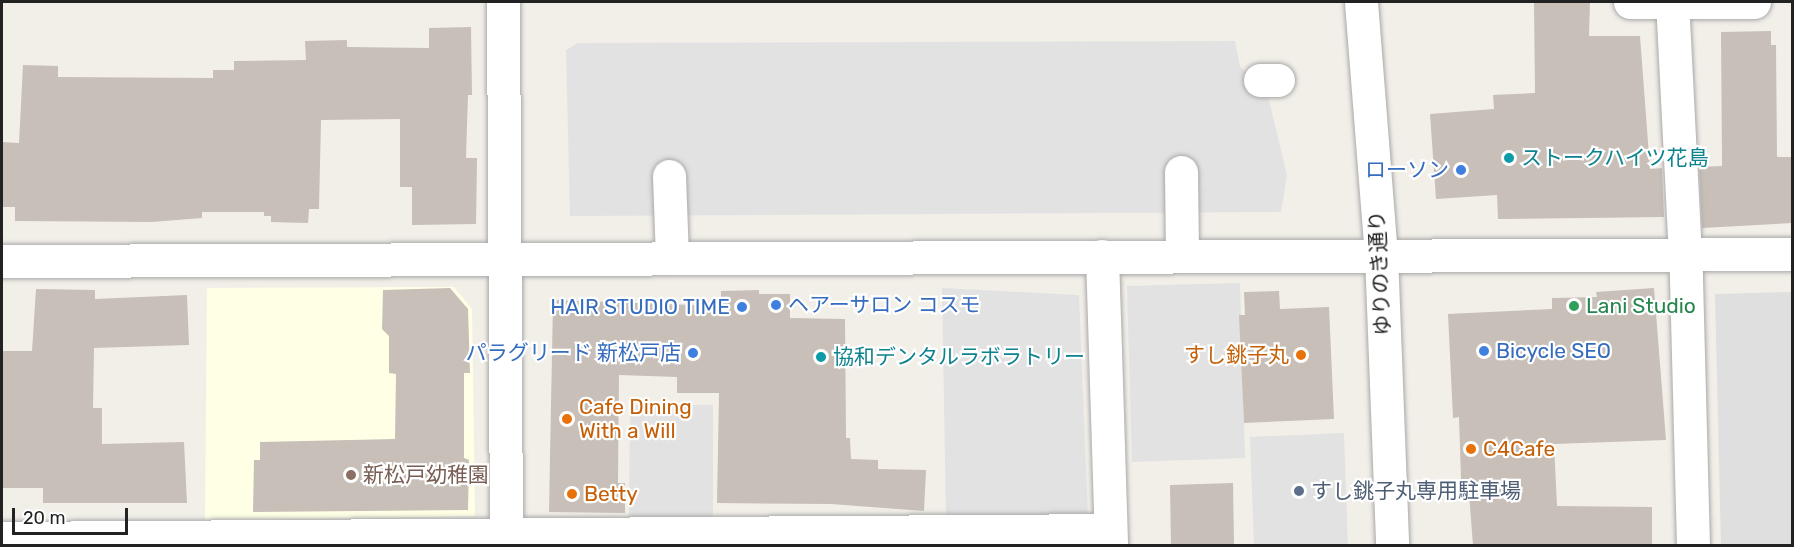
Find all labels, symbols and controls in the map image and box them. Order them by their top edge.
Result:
place label: ストークハイツ花島 [1521,145,1710,171]
marker: ストークハイツ花島 [1502,151,1516,165]
place label: ローソン [1365,157,1449,183]
marker: ローソン [1454,163,1468,177]
street label: ゆりのき通り [1364,209,1396,337]
place label: ヘアーサロン コスモ [788,292,981,318]
place label: Lani Studio [1586,293,1696,319]
place label: HAIR STUDIO TIME [550,294,730,320]
marker: ヘアーサロン コスモ [769,298,783,312]
marker: Lani Studio [1567,299,1581,313]
marker: HAIR STUDIO TIME [735,300,749,314]
place label: Bicycle SEO [1496,338,1611,364]
place label: パラグリード 新松戸店 [466,340,681,366]
place label: すし銚子丸 [1184,342,1289,368]
place label: 協和デンタルラボラトリー [833,344,1085,370]
marker: Bicycle SEO [1477,344,1491,358]
marker: パラグリード 新松戸店 [686,346,700,360]
marker: すし銚子丸 [1294,348,1308,362]
marker: 協和デンタルラボラトリー [814,350,828,364]
place label: Cafe Dining With a Will [579,394,692,444]
marker: Cafe Dining With a Will [560,412,574,426]
place label: C4Cafe [1483,436,1555,462]
marker: C4Cafe [1464,442,1478,456]
place label: 新松戸幼稚園 [363,462,489,488]
marker: 新松戸幼稚園 [344,468,358,482]
place label: すし銚子丸専用駐車場 [1311,478,1521,504]
place label: Betty [584,481,638,507]
marker: すし銚子丸専用駐車場 [1292,484,1306,498]
marker: Betty [565,487,579,501]
scale bar [15,496,130,534]
text: 20 m [23,507,65,529]

